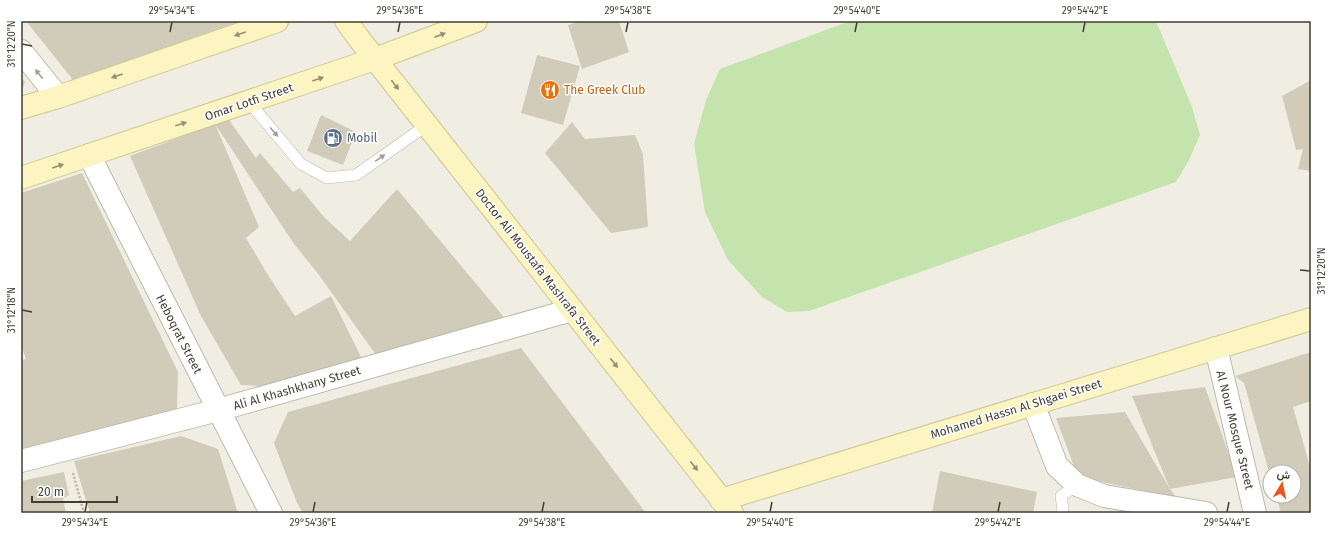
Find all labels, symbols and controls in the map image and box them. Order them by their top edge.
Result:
text: 29°54'34"E [149,5,195,17]
text: 29°54'36"E [377,5,423,17]
text: 29°54'38"E [604,5,652,17]
text: 29°54'40"E [833,5,881,17]
text: 29°54'42"E [1062,5,1108,17]
text: 31°12'20"N [6,20,18,68]
one-way arrow [234,31,246,37]
one-way arrow [434,31,446,37]
one-way arrow [35,68,44,79]
one-way arrow [111,74,123,80]
one-way arrow [312,75,324,81]
restaurant icon: The Greek Club [539,79,561,101]
street label: Omar Lotfi Street [203,80,296,124]
one-way arrow [391,80,399,91]
place label: The Greek Club [564,83,645,97]
one-way arrow [176,121,188,127]
one-way arrow [270,126,279,137]
fuel station icon: Mobil [322,127,344,149]
place label: Mobil [347,131,378,145]
one-way arrow [375,154,386,162]
one-way arrow [52,162,64,168]
street label: Doctor Ali Moustafa Mashrafa Street [473,186,604,349]
text: 31°12'20"N [1316,247,1328,295]
text: 31°12'18"N [6,287,18,333]
street label: Heboqrat Street [153,292,205,376]
one-way arrow [610,358,618,369]
street label: Ali Al Khashkhany Street [232,363,363,413]
street label: Al Nour Mosque Street [1213,369,1257,492]
street label: Mohamed Hassn Al Shgaei Street [929,376,1104,442]
one-way arrow [690,460,699,471]
north arrow [1262,464,1302,504]
text: ش [1276,467,1291,482]
scale bar [32,478,117,504]
text: 20 m [38,485,64,499]
text: 29°54'34"E [62,517,108,529]
text: 29°54'36"E [290,517,336,529]
text: 29°54'38"E [518,517,566,529]
text: 29°54'40"E [746,517,794,529]
text: 29°54'42"E [975,517,1021,529]
text: 29°54'44"E [1204,517,1250,529]

